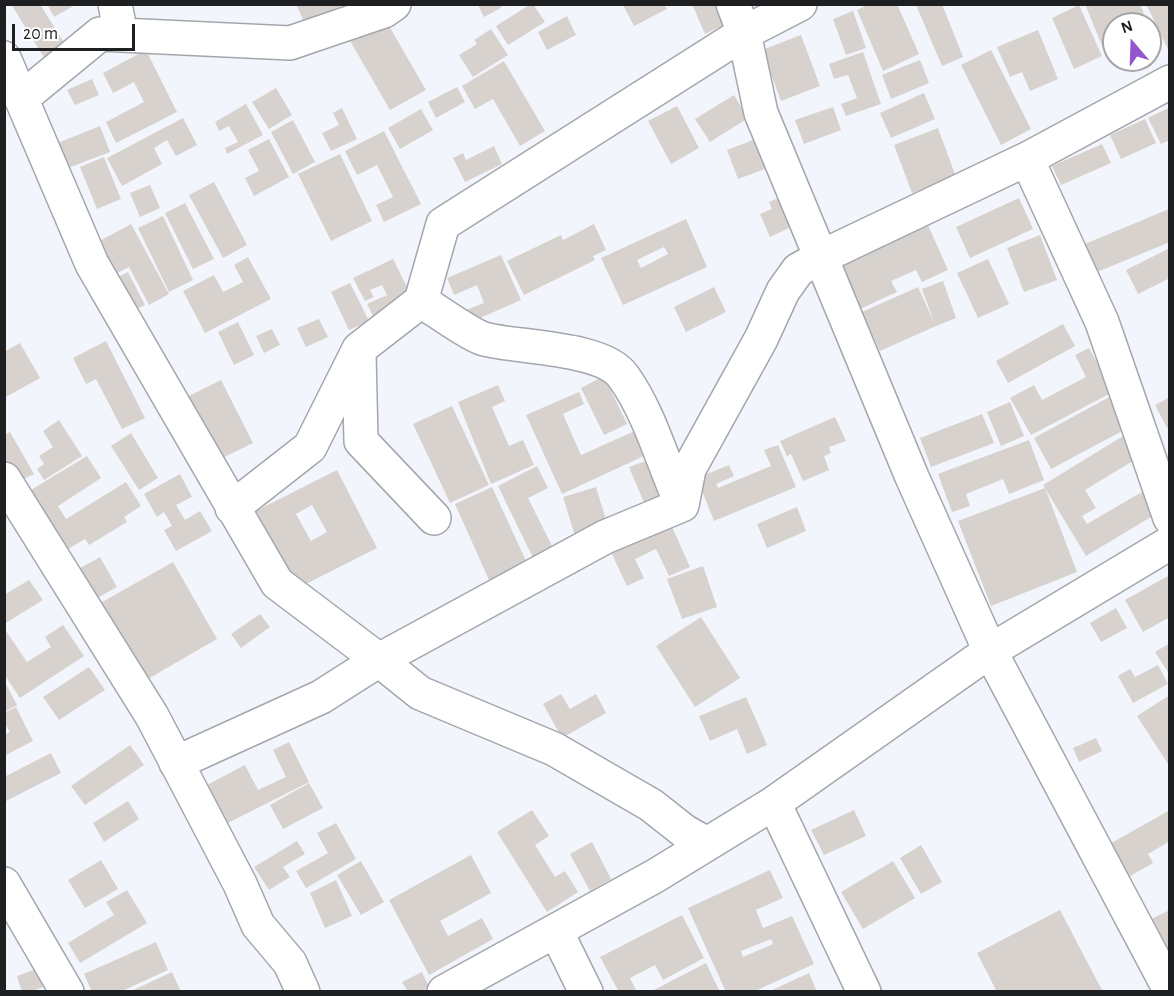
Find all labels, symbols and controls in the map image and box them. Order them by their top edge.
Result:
scale bar [15,12,138,50]
north arrow [1102,12,1162,72]
text: N [1119,17,1135,36]
text: 20 m [23,25,58,43]

